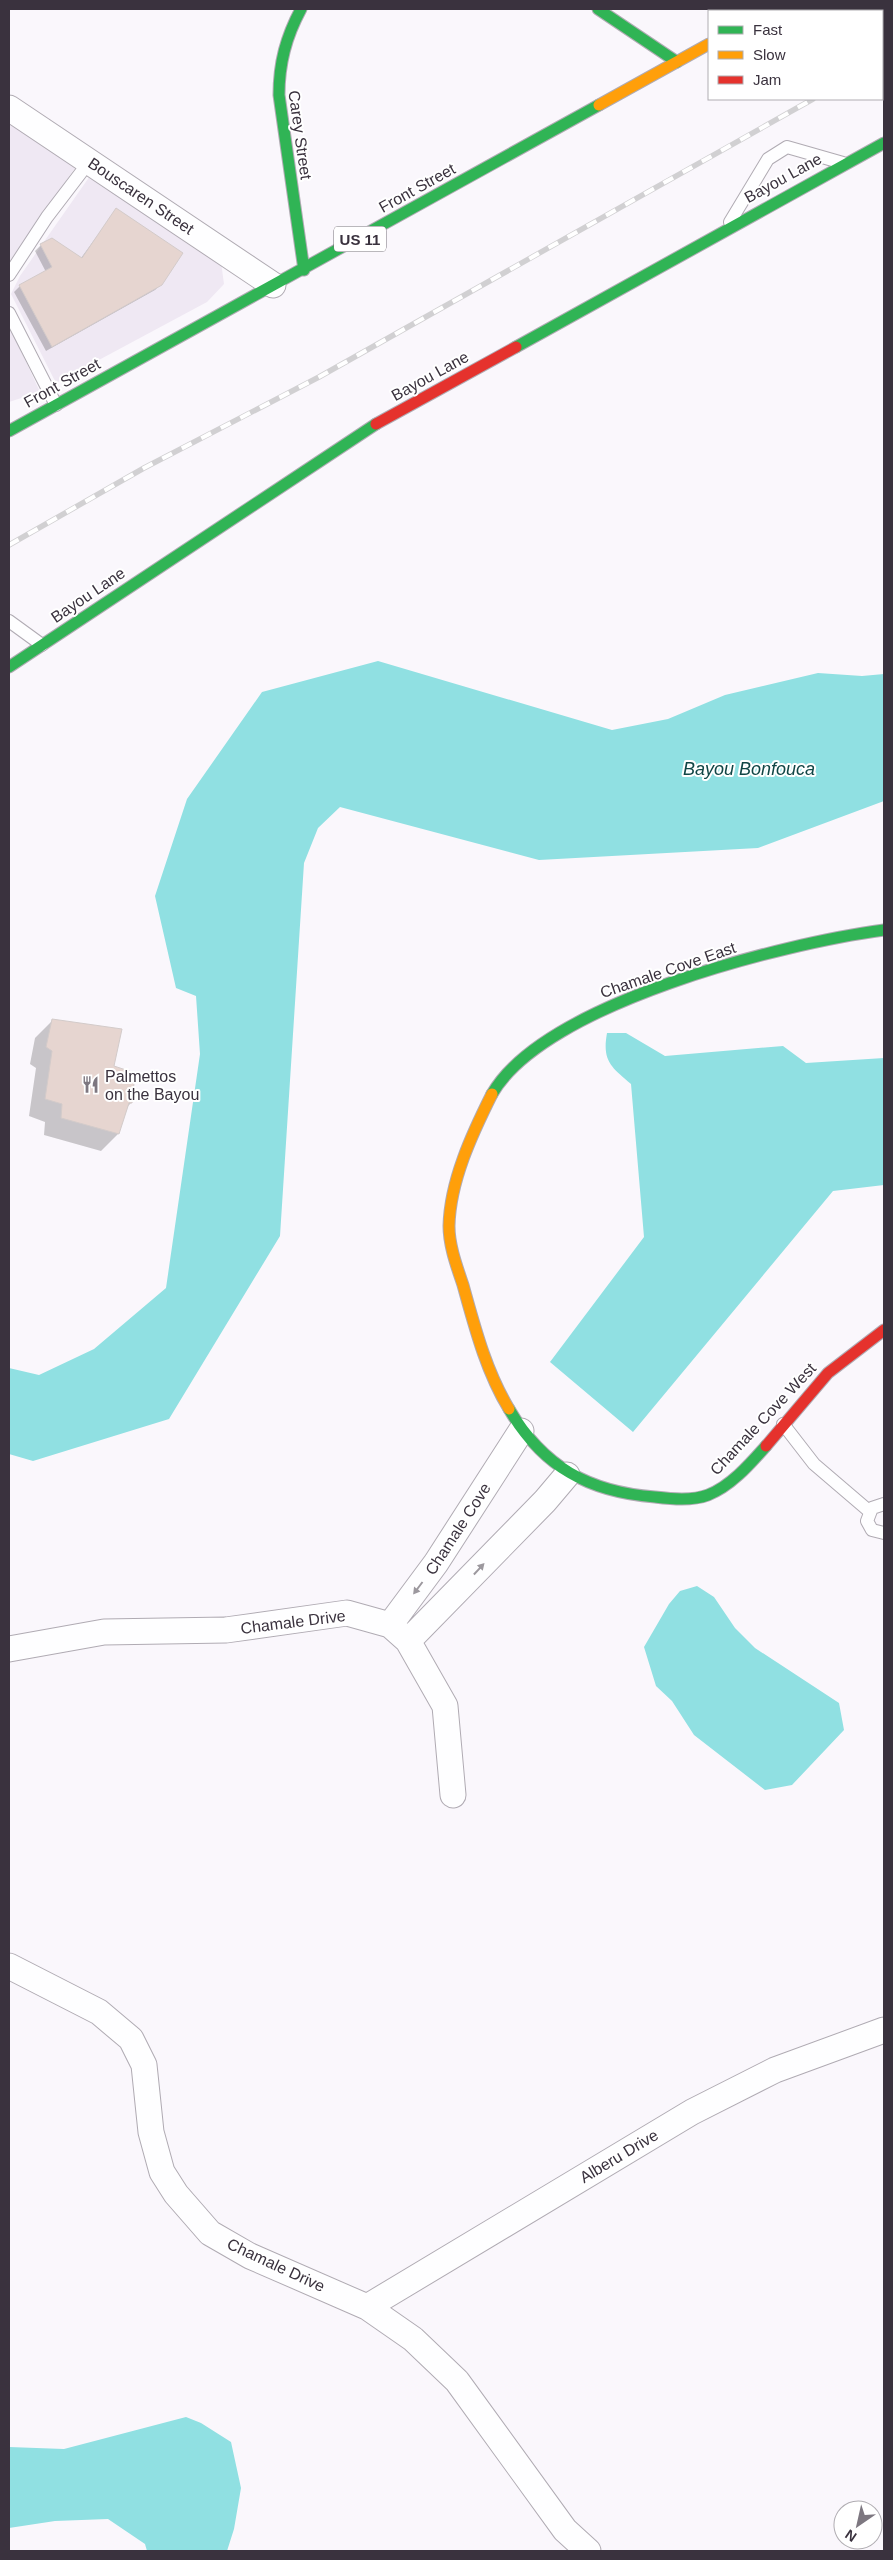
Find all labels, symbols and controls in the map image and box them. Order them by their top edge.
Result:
legend [708,10,883,100]
text: Fast [753,21,783,38]
text: Slow [753,46,786,63]
text: Jam [753,71,781,88]
street label: Carey Street [285,89,315,181]
street label: Bayou Lane [742,150,825,206]
street label: Bouscaren Street [85,154,197,238]
street label: Front Street [376,160,459,216]
road number: US 11 [334,226,386,252]
street label: Bayou Lane [389,348,472,404]
street label: Front Street [21,355,104,411]
street label: Bayou Lane [48,564,128,626]
water label: Bayou Bonfouca [683,759,815,779]
street label: Chamale Cove East [598,939,739,1001]
place label: Palmettos on the Bayou [105,1068,199,1103]
restaurant icon: Palmettos on the Bayou [81,1075,101,1095]
street label: Chamale Cove West [707,1359,820,1478]
street label: Chamale Cove [422,1480,494,1578]
one-way arrow [473,1564,485,1576]
one-way arrow [413,1582,423,1595]
street label: Chamale Drive [239,1607,347,1637]
street label: Alberu Drive [577,2126,661,2186]
street label: Chamale Drive [224,2235,328,2295]
north arrow [833,2500,883,2550]
text: N [842,2526,859,2545]

